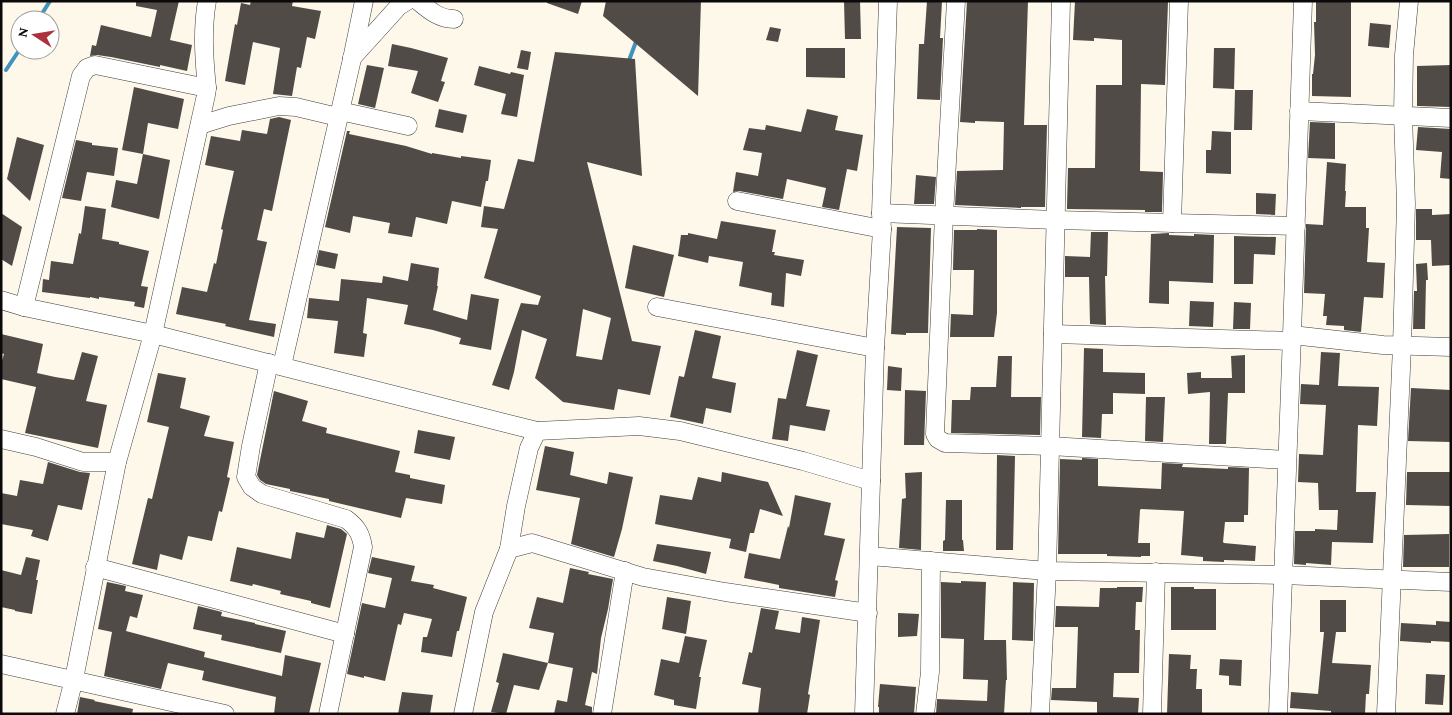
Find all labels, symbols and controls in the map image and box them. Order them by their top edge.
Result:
north arrow [10,10,60,60]
text: N [13,26,31,39]

